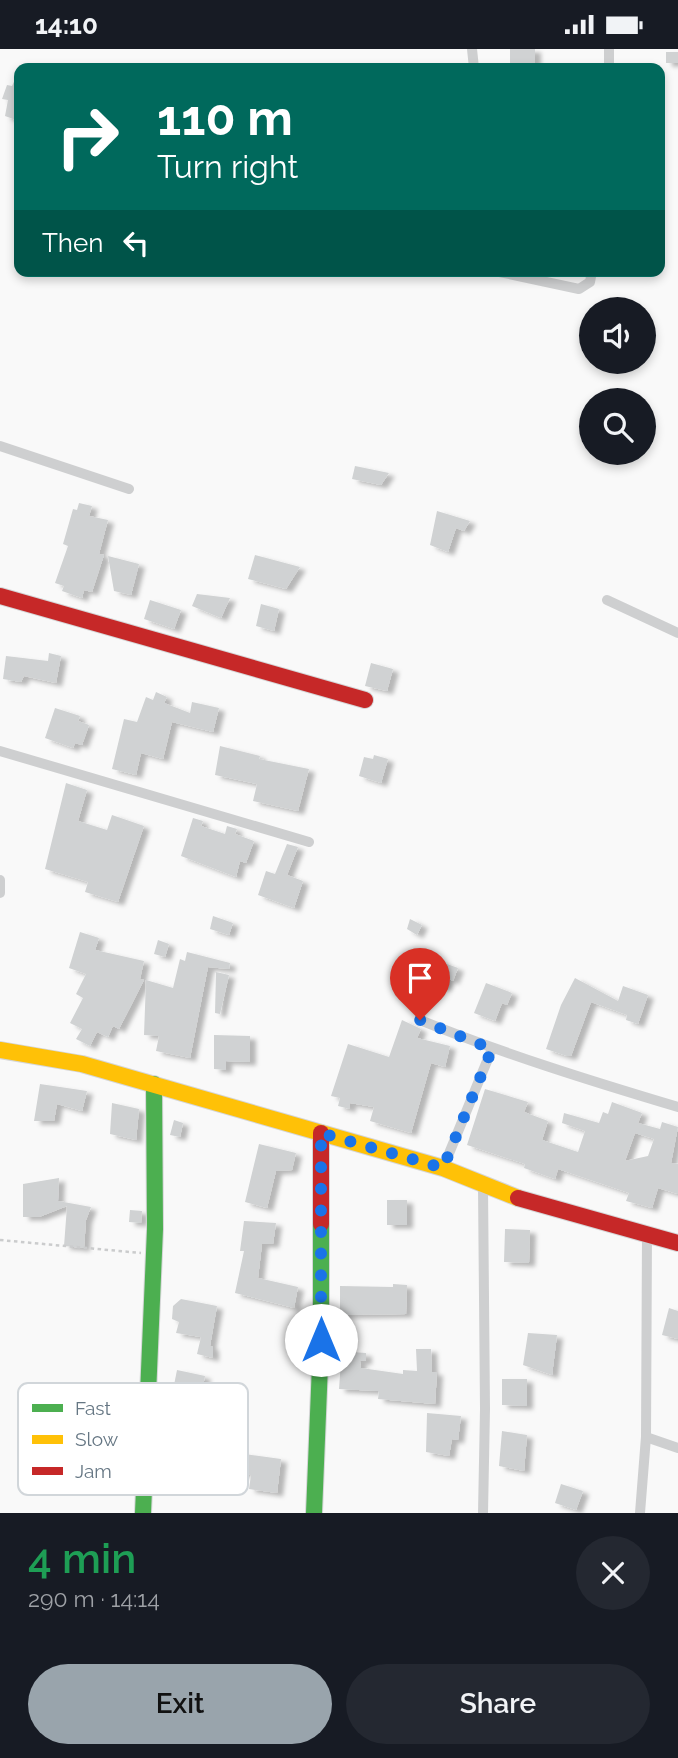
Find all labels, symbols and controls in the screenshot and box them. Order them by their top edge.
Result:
text: 14:10 [35,10,98,40]
text: 110 m [157,89,293,146]
icon: right [42,91,133,182]
text: Turn right [157,148,298,185]
icon: left [117,224,155,262]
text: Then [42,228,103,258]
map controls [579,297,656,465]
button: sound [579,297,656,374]
button: search [579,388,656,465]
pin [390,948,450,1020]
icon: arrive [401,959,439,997]
position arrow [284,1303,358,1377]
legend [18,1383,248,1495]
text: Fast [75,1397,111,1419]
text: Slow [75,1428,119,1450]
text: Jam [75,1460,112,1482]
text: 4 min [28,1534,136,1583]
button: close [576,1536,650,1610]
text: 290 m · 14:14 [28,1585,160,1612]
button: Exit [28,1664,332,1744]
button: Share [346,1664,650,1744]

